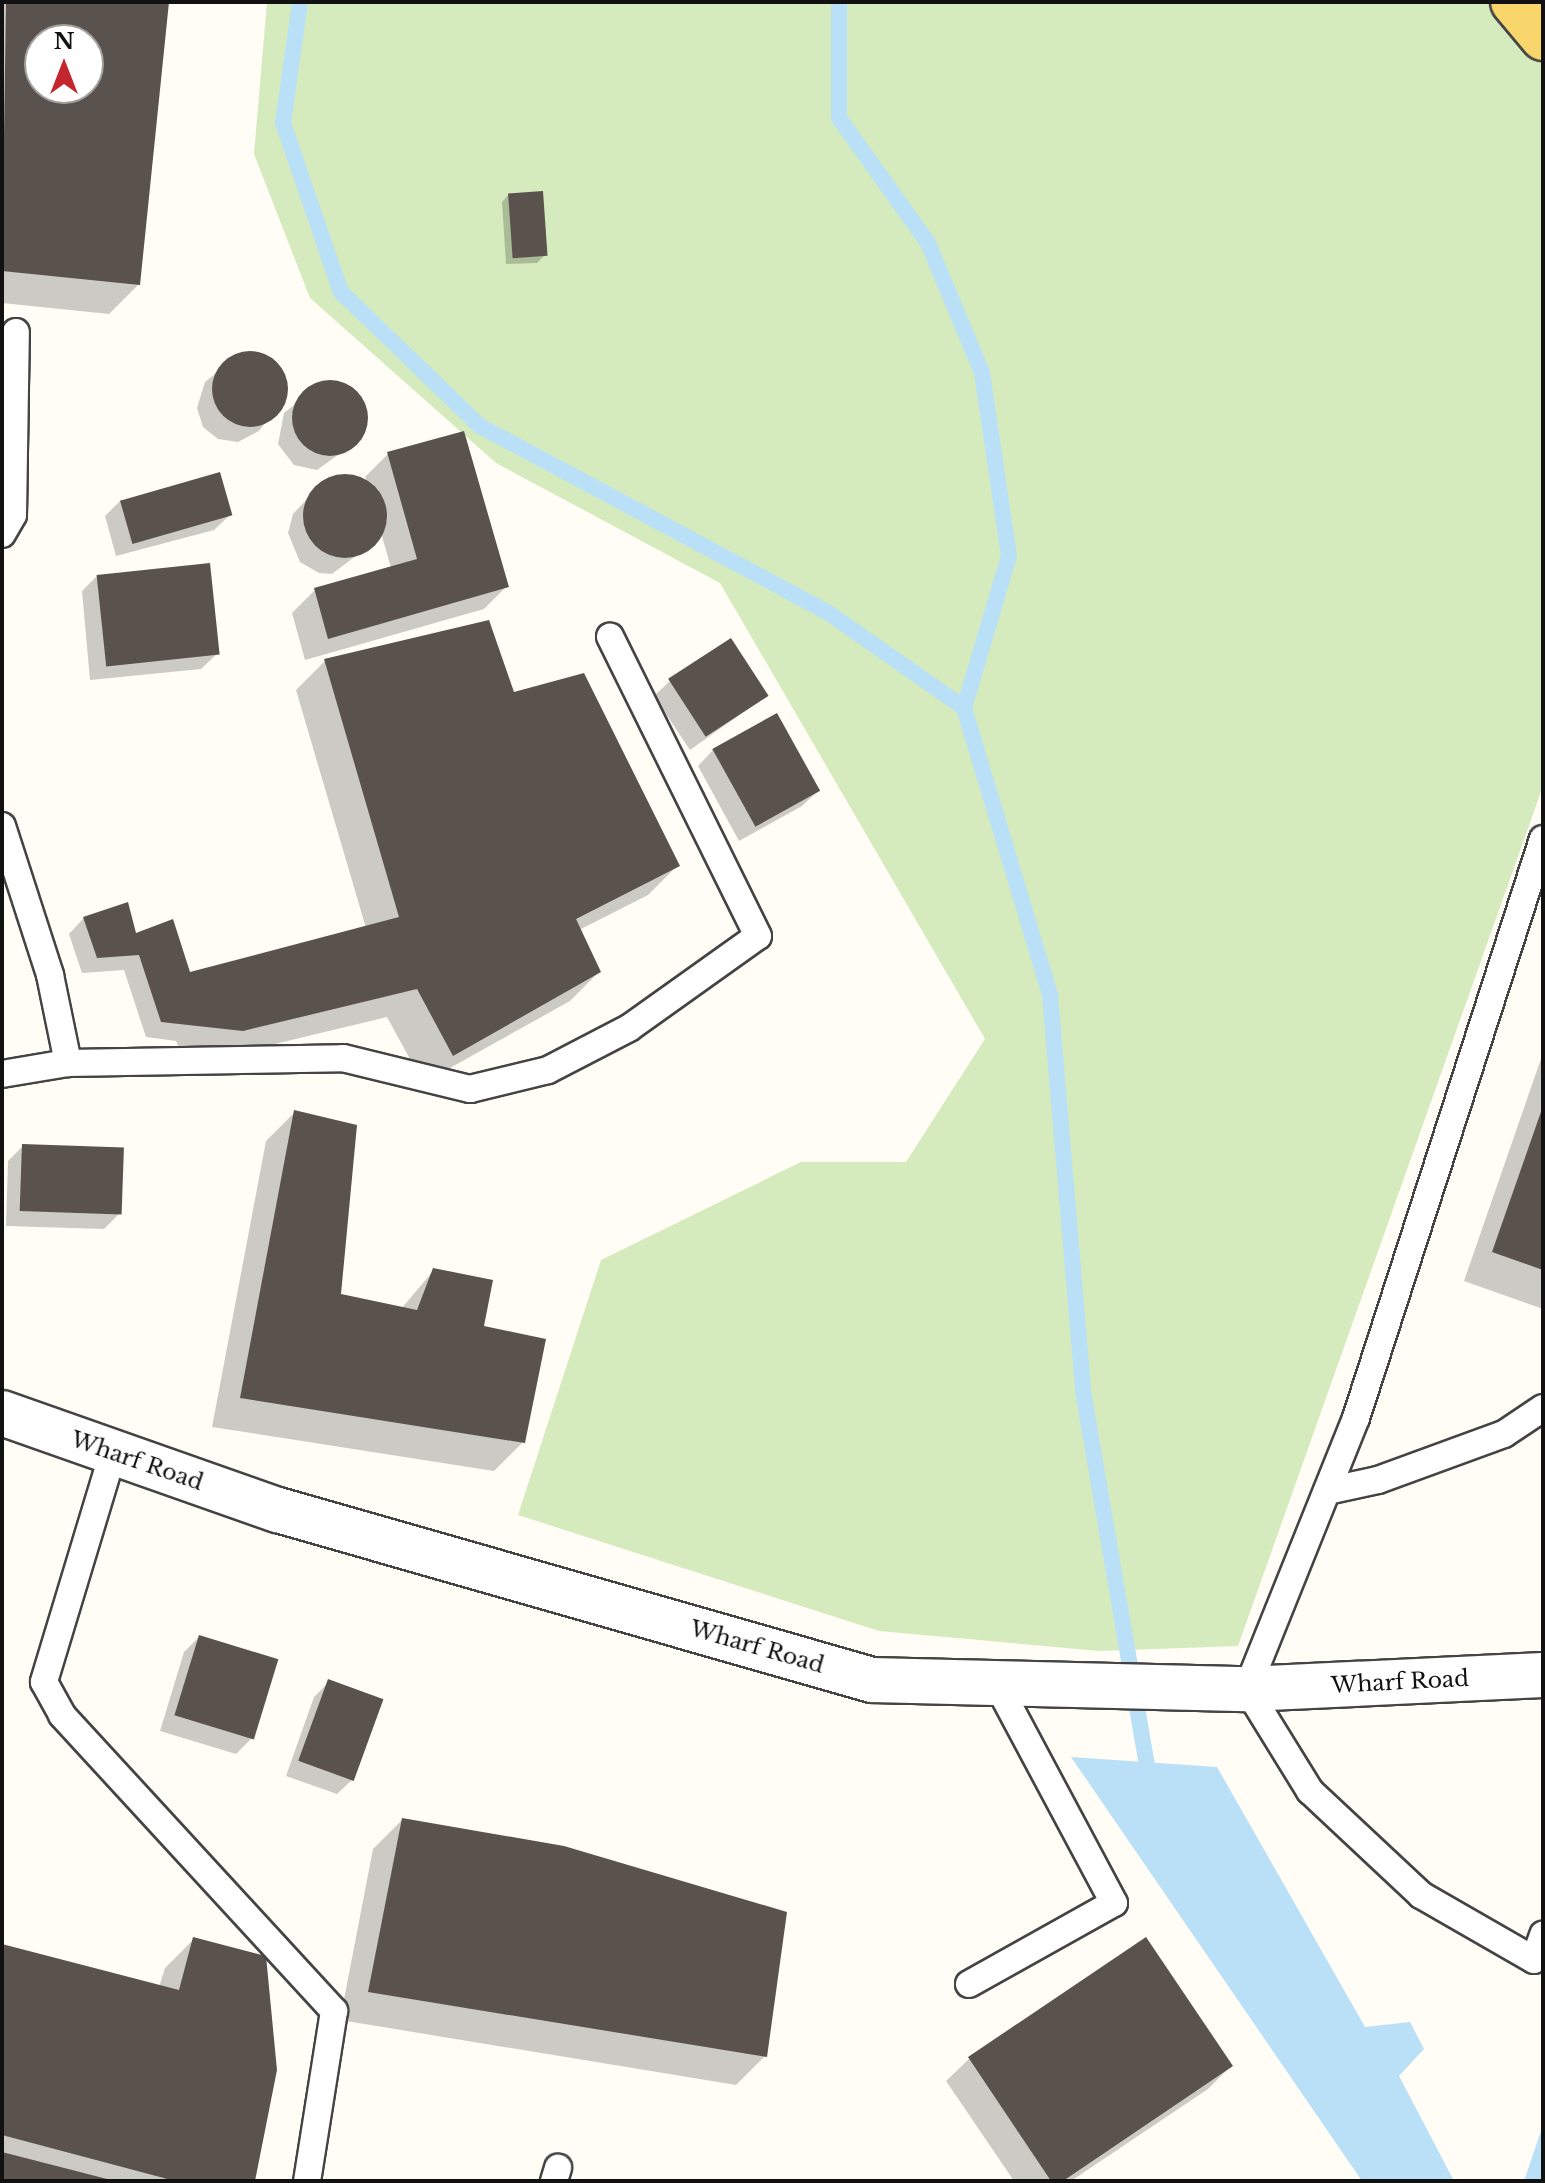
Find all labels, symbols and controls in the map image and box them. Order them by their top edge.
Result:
north arrow [24,24,104,104]
text: N [54,28,74,55]
street label: Wharf Road [67,1426,207,1496]
street label: Wharf Road [687,1615,827,1679]
street label: Wharf Road [1330,1665,1470,1699]

